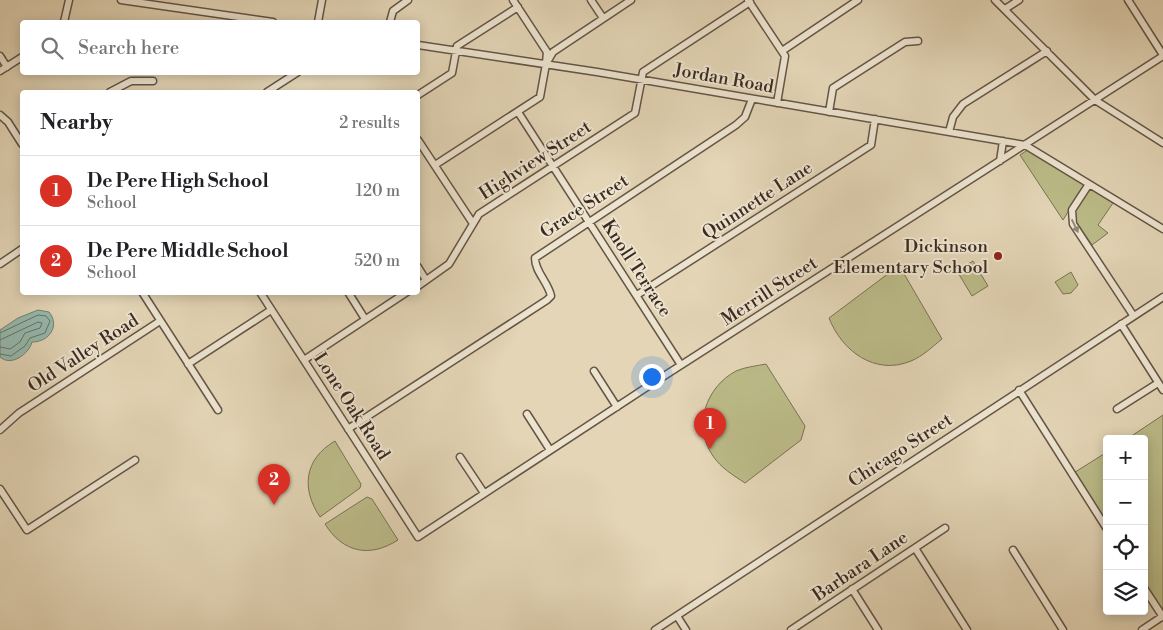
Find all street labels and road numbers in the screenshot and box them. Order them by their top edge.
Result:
street label: Jordan Road [671,58,776,99]
street label: Highview Street [475,115,596,205]
street label: Quinnette Lane [698,156,817,245]
street label: Grace Street [536,169,633,244]
street label: Knoll Terrace [597,215,677,321]
street label: Merrill Street [717,251,822,331]
street label: Old Valley Road [23,309,144,398]
street label: Lone Oak Road [308,348,395,465]
street label: Chicago Street [844,408,957,493]
street label: Barbara Lane [807,526,912,607]

